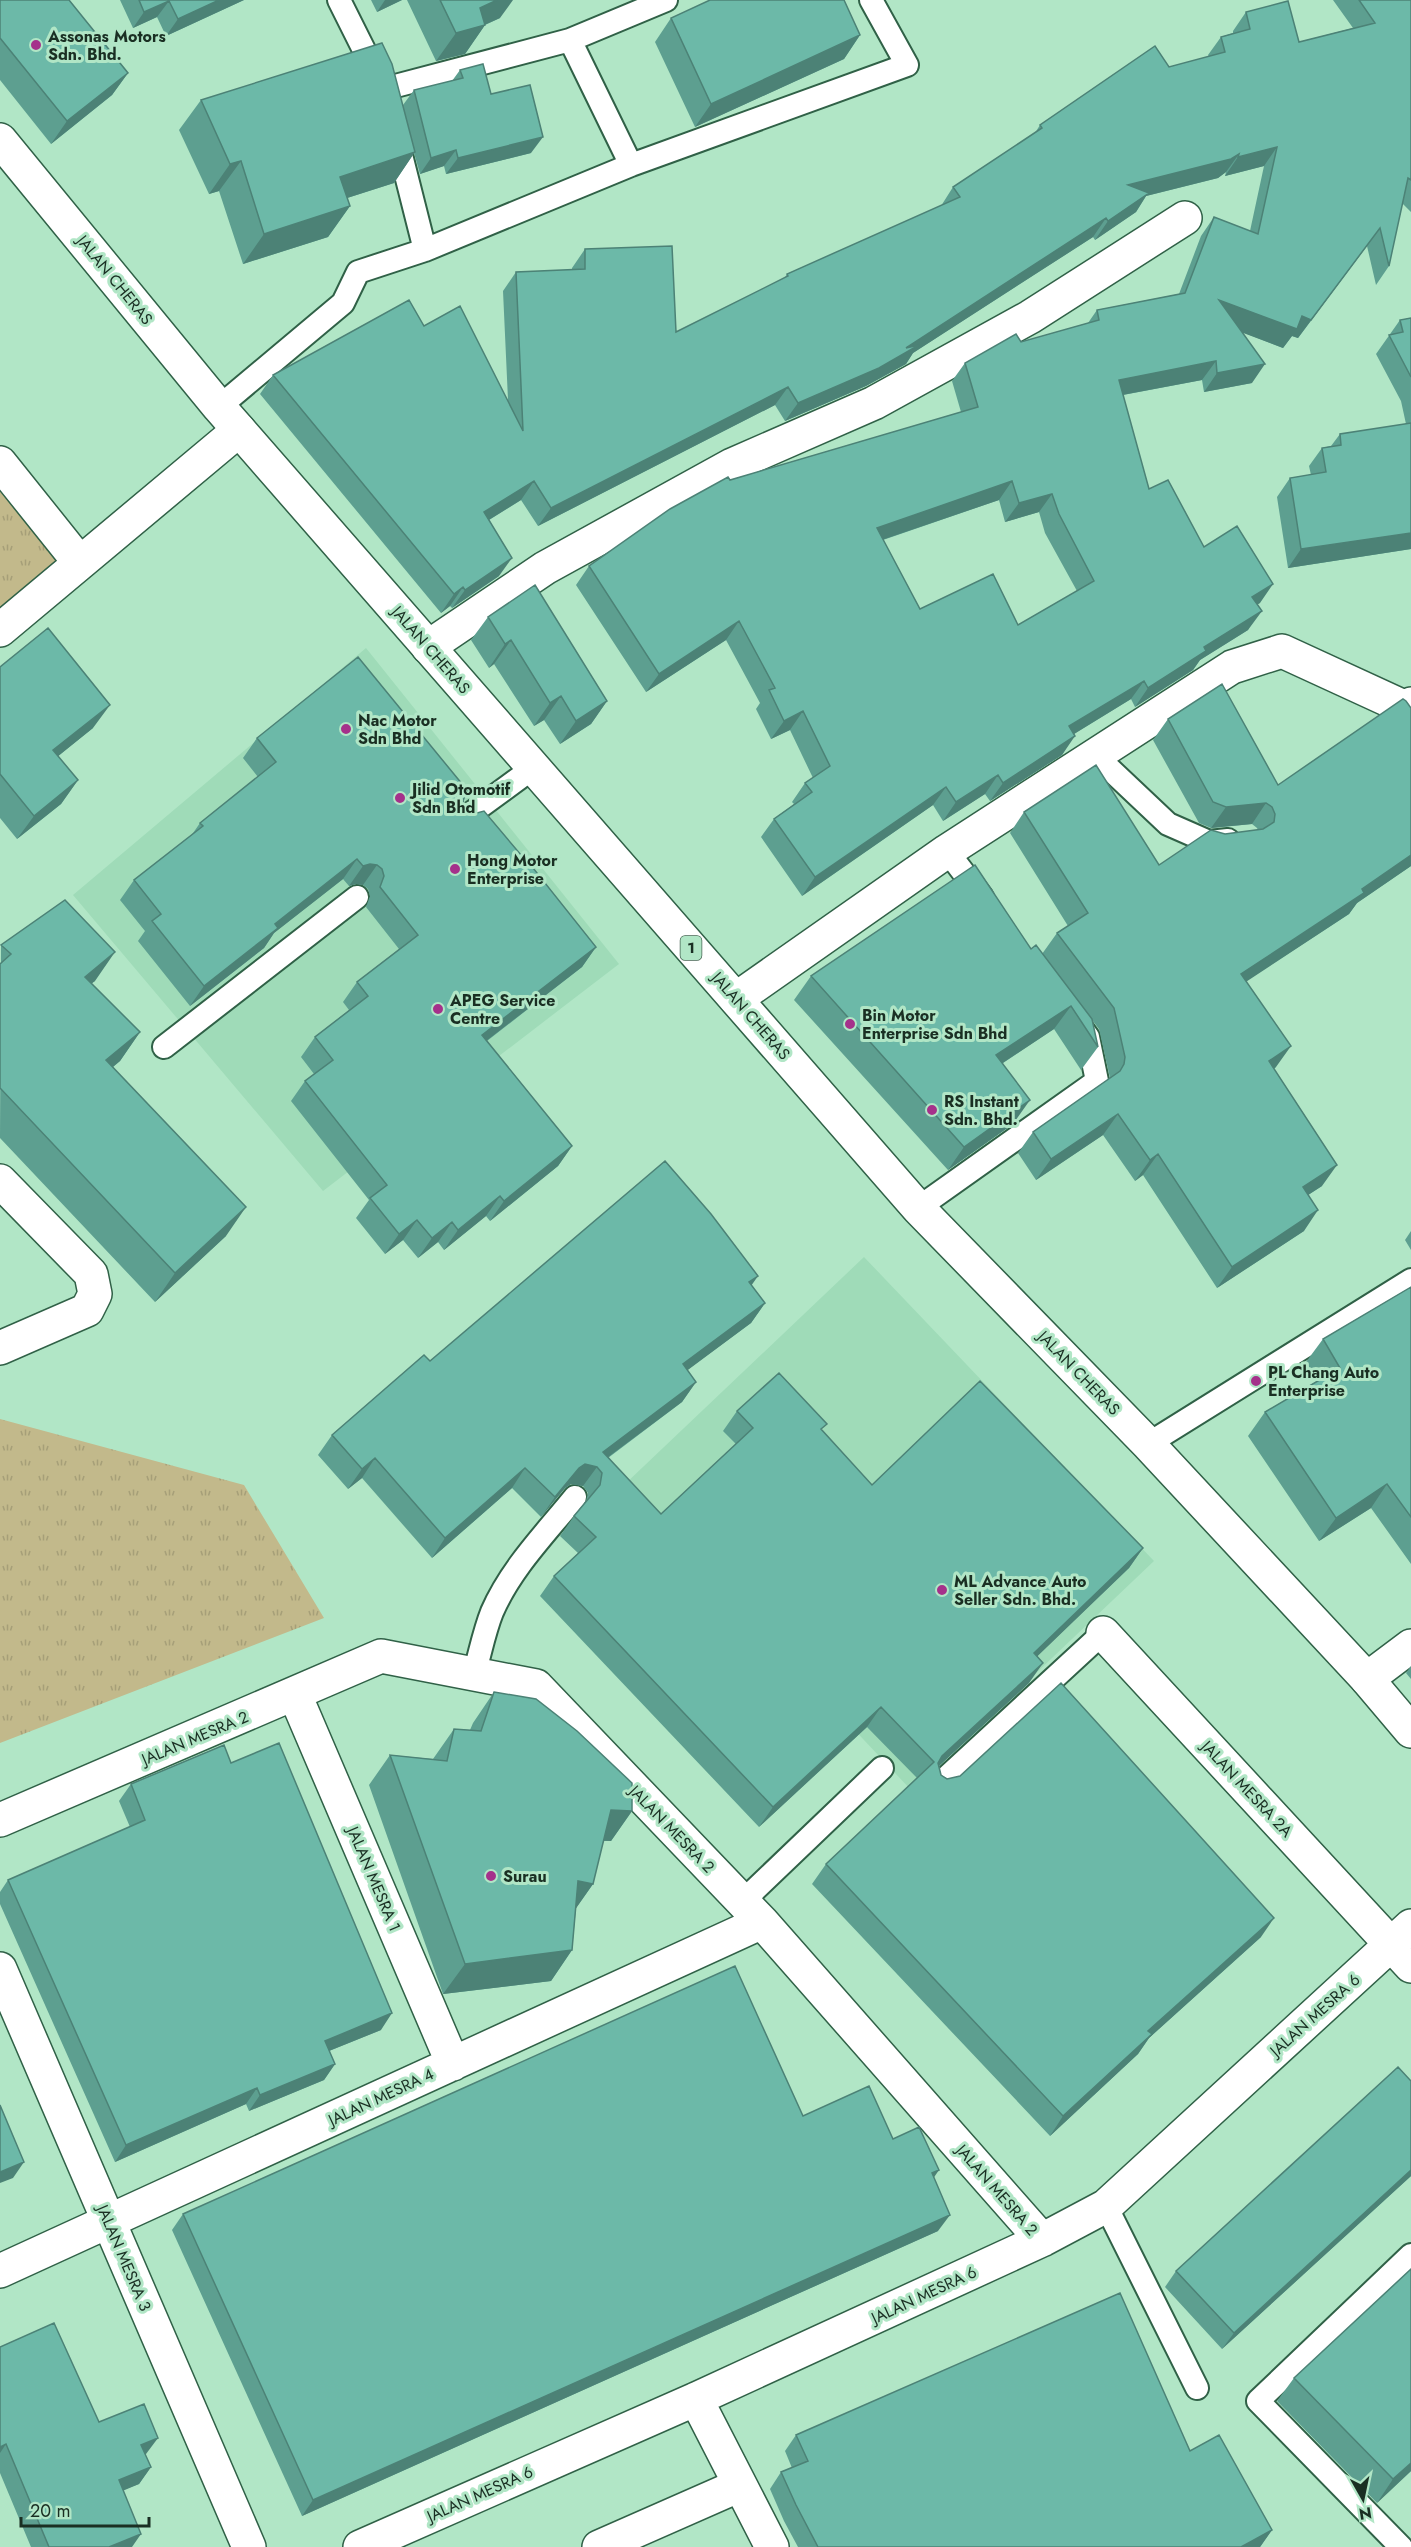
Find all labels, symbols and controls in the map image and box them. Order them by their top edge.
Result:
place label: Assonas Motors Sdn. Bhd. [47,25,166,66]
marker: Assonas Motors Sdn. Bhd. [29,38,43,52]
street label: JALAN CHERAS [70,229,158,330]
street label: JALAN CHERAS [385,600,476,699]
place label: Nac Motor Sdn Bhd [358,709,437,750]
marker: Nac Motor Sdn Bhd [339,722,353,736]
place label: Jilid Otomotif Sdn Bhd [409,778,512,819]
marker: Jilid Otomotif Sdn Bhd [393,791,407,805]
place label: Hong Motor Enterprise [467,849,558,890]
marker: Hong Motor Enterprise [448,862,462,876]
road number: 1 [680,936,702,960]
street label: JALAN CHERAS [705,966,796,1065]
place label: APEG Service Centre [449,989,555,1030]
marker: APEG Service Centre [431,1002,445,1016]
place label: Bin Motor Enterprise Sdn Bhd [862,1004,1007,1045]
marker: Bin Motor Enterprise Sdn Bhd [843,1017,857,1031]
place label: RS Instant Sdn. Bhd. [944,1090,1020,1131]
marker: RS Instant Sdn. Bhd. [925,1103,939,1117]
street label: JALAN CHERAS [1031,1324,1125,1420]
place label: PL Chang Auto Enterprise [1268,1361,1379,1402]
marker: PL Chang Auto Enterprise [1249,1374,1263,1388]
place label: ML Advance Auto Seller Sdn. Bhd. [954,1570,1086,1611]
marker: ML Advance Auto Seller Sdn. Bhd. [935,1583,949,1597]
street label: JALAN MESRA 2 [136,1705,252,1772]
street label: JALAN MESRA 2A [1195,1734,1298,1843]
street label: JALAN MESRA 2 [623,1779,720,1878]
street label: JALAN MESRA 1 [341,1821,406,1935]
place label: Surau [503,1865,547,1888]
marker: Surau [484,1869,498,1883]
street label: JALAN MESRA 6 [1263,1968,1365,2063]
street label: JALAN MESRA 4 [323,2062,438,2132]
street label: JALAN MESRA 2 [950,2138,1043,2240]
street label: JALAN MESRA 3 [90,2199,157,2315]
street label: JALAN MESRA 6 [866,2261,980,2330]
street label: JALAN MESRA 6 [421,2460,537,2528]
north arrow [1333,2469,1393,2529]
scale bar [21,2490,148,2528]
text: 20 m [30,2498,70,2524]
text: N [1357,2501,1373,2526]

